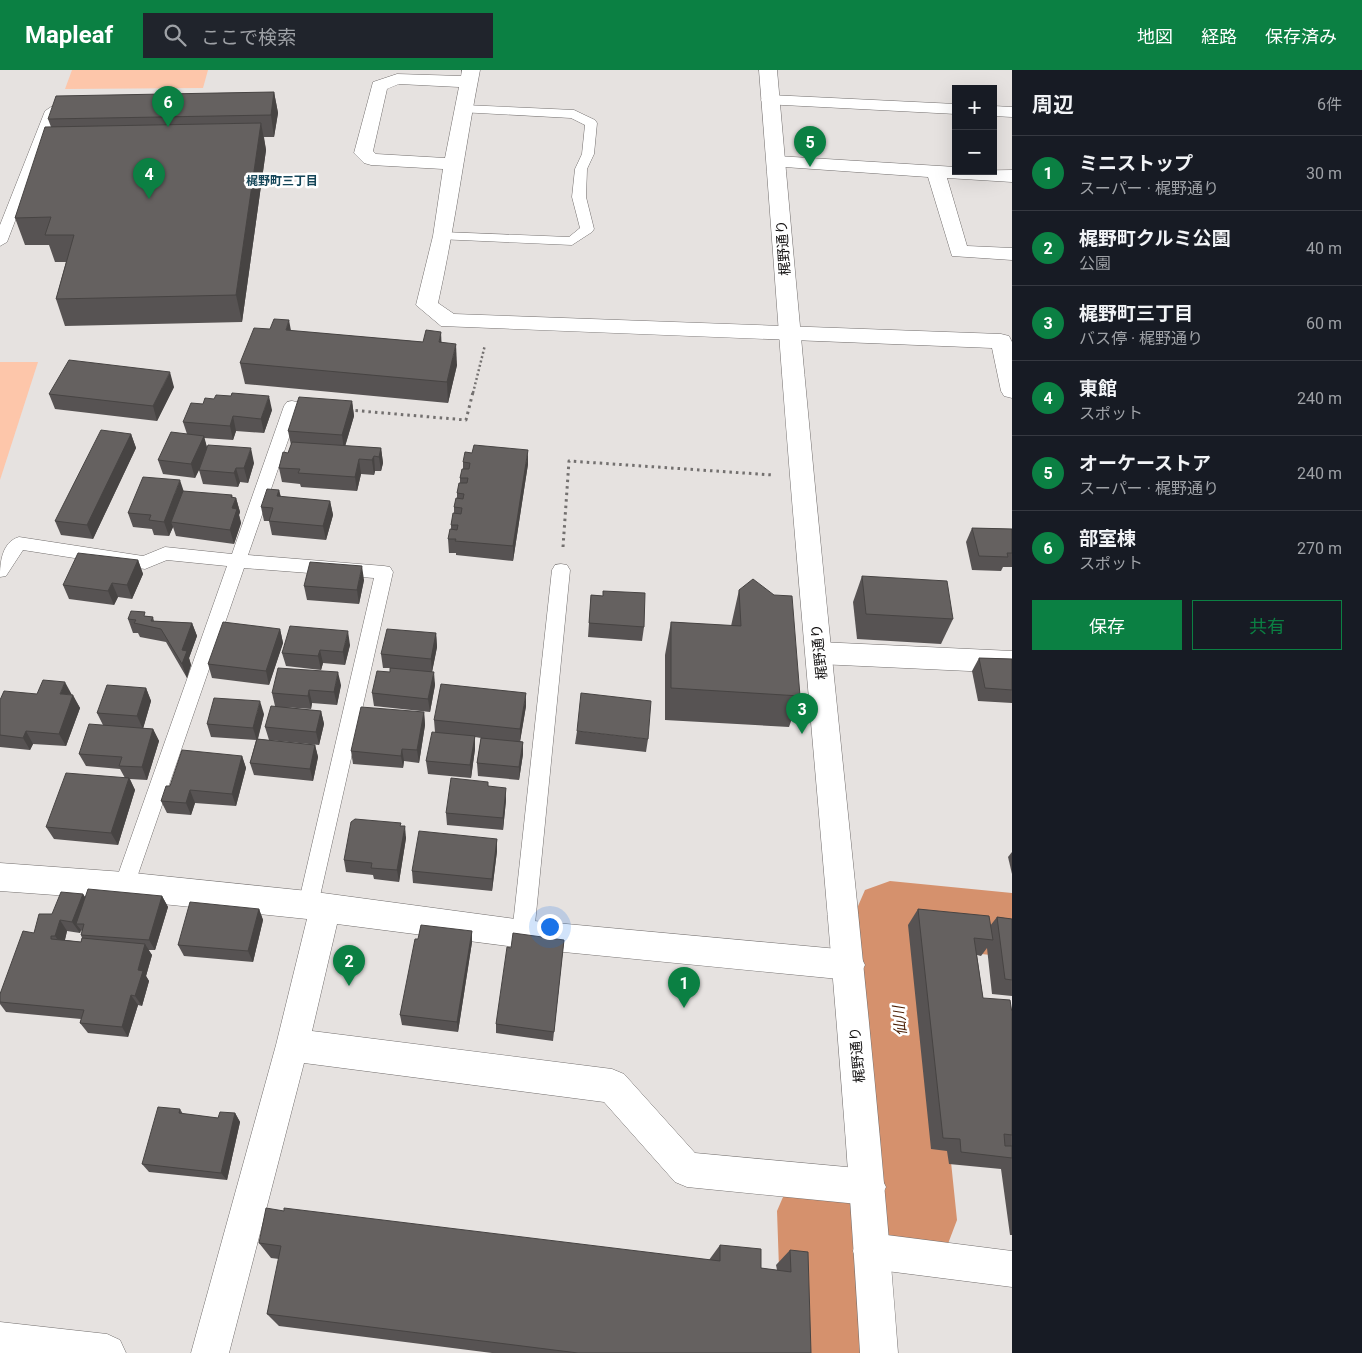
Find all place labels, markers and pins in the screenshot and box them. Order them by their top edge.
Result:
pin: 6 [152,86,184,127]
pin: 5 [794,126,826,167]
pin: 4 [133,158,165,199]
pin: 3 [786,693,818,734]
pin: 2 [333,945,365,986]
pin: 1 [668,967,700,1008]

